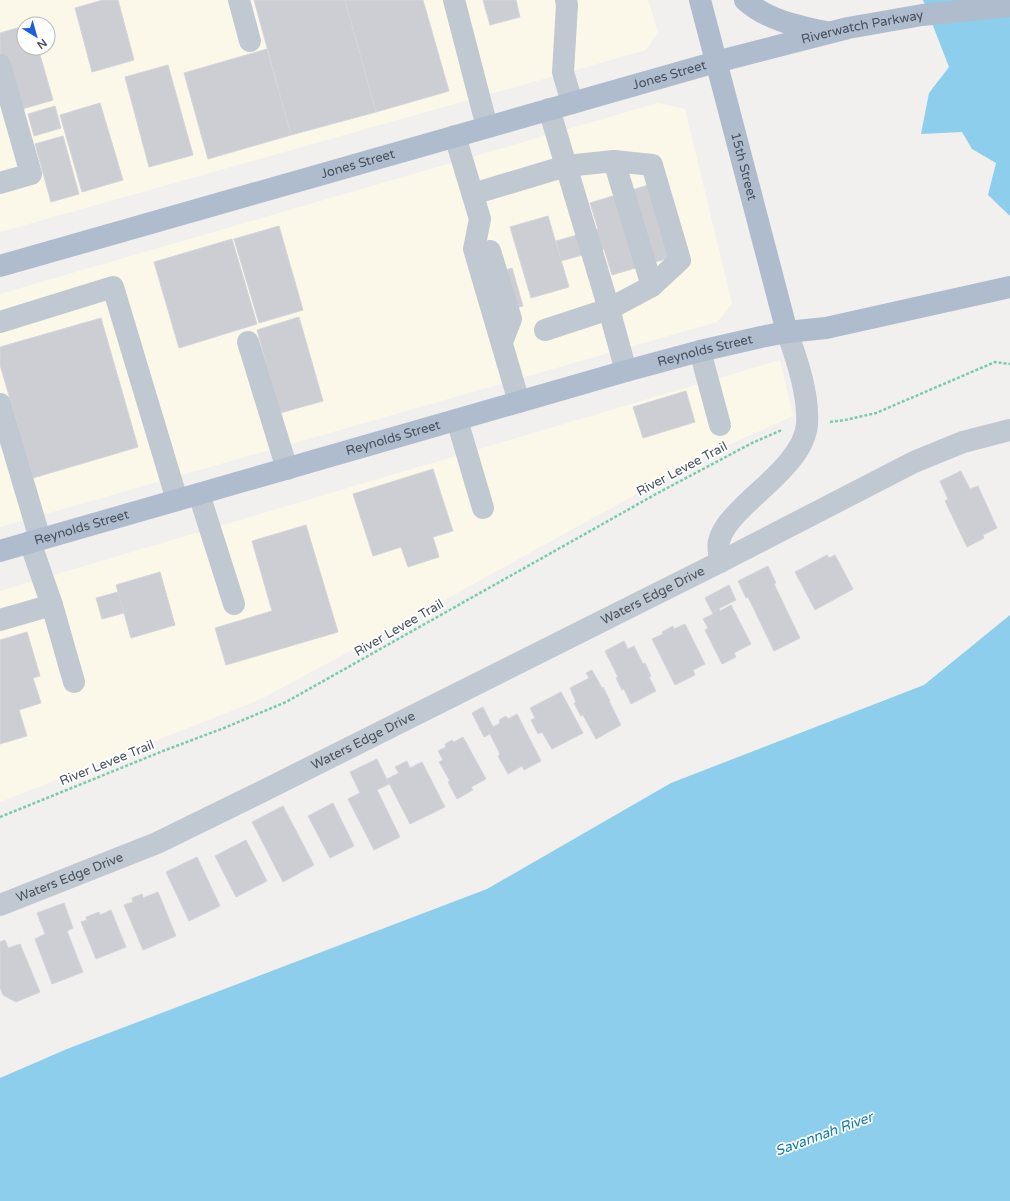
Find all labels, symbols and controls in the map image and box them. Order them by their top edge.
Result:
street label: Riverwatch Parkway [800,7,925,48]
north arrow [16,16,56,56]
text: N [34,36,49,51]
street label: Jones Street [631,57,708,93]
street label: 15th Street [727,131,760,202]
street label: Jones Street [319,146,397,182]
street label: Reynolds Street [656,331,754,370]
street label: Reynolds Street [344,417,442,459]
street label: River Levee Trail [634,438,730,500]
street label: Reynolds Street [33,506,131,549]
street label: Waters Edge Drive [598,563,707,628]
street label: River Levee Trail [351,596,447,660]
street label: Waters Edge Drive [309,708,418,773]
street label: River Levee Trail [57,737,157,789]
street label: Waters Edge Drive [14,849,126,906]
water label: Savannah River [773,1108,877,1160]

